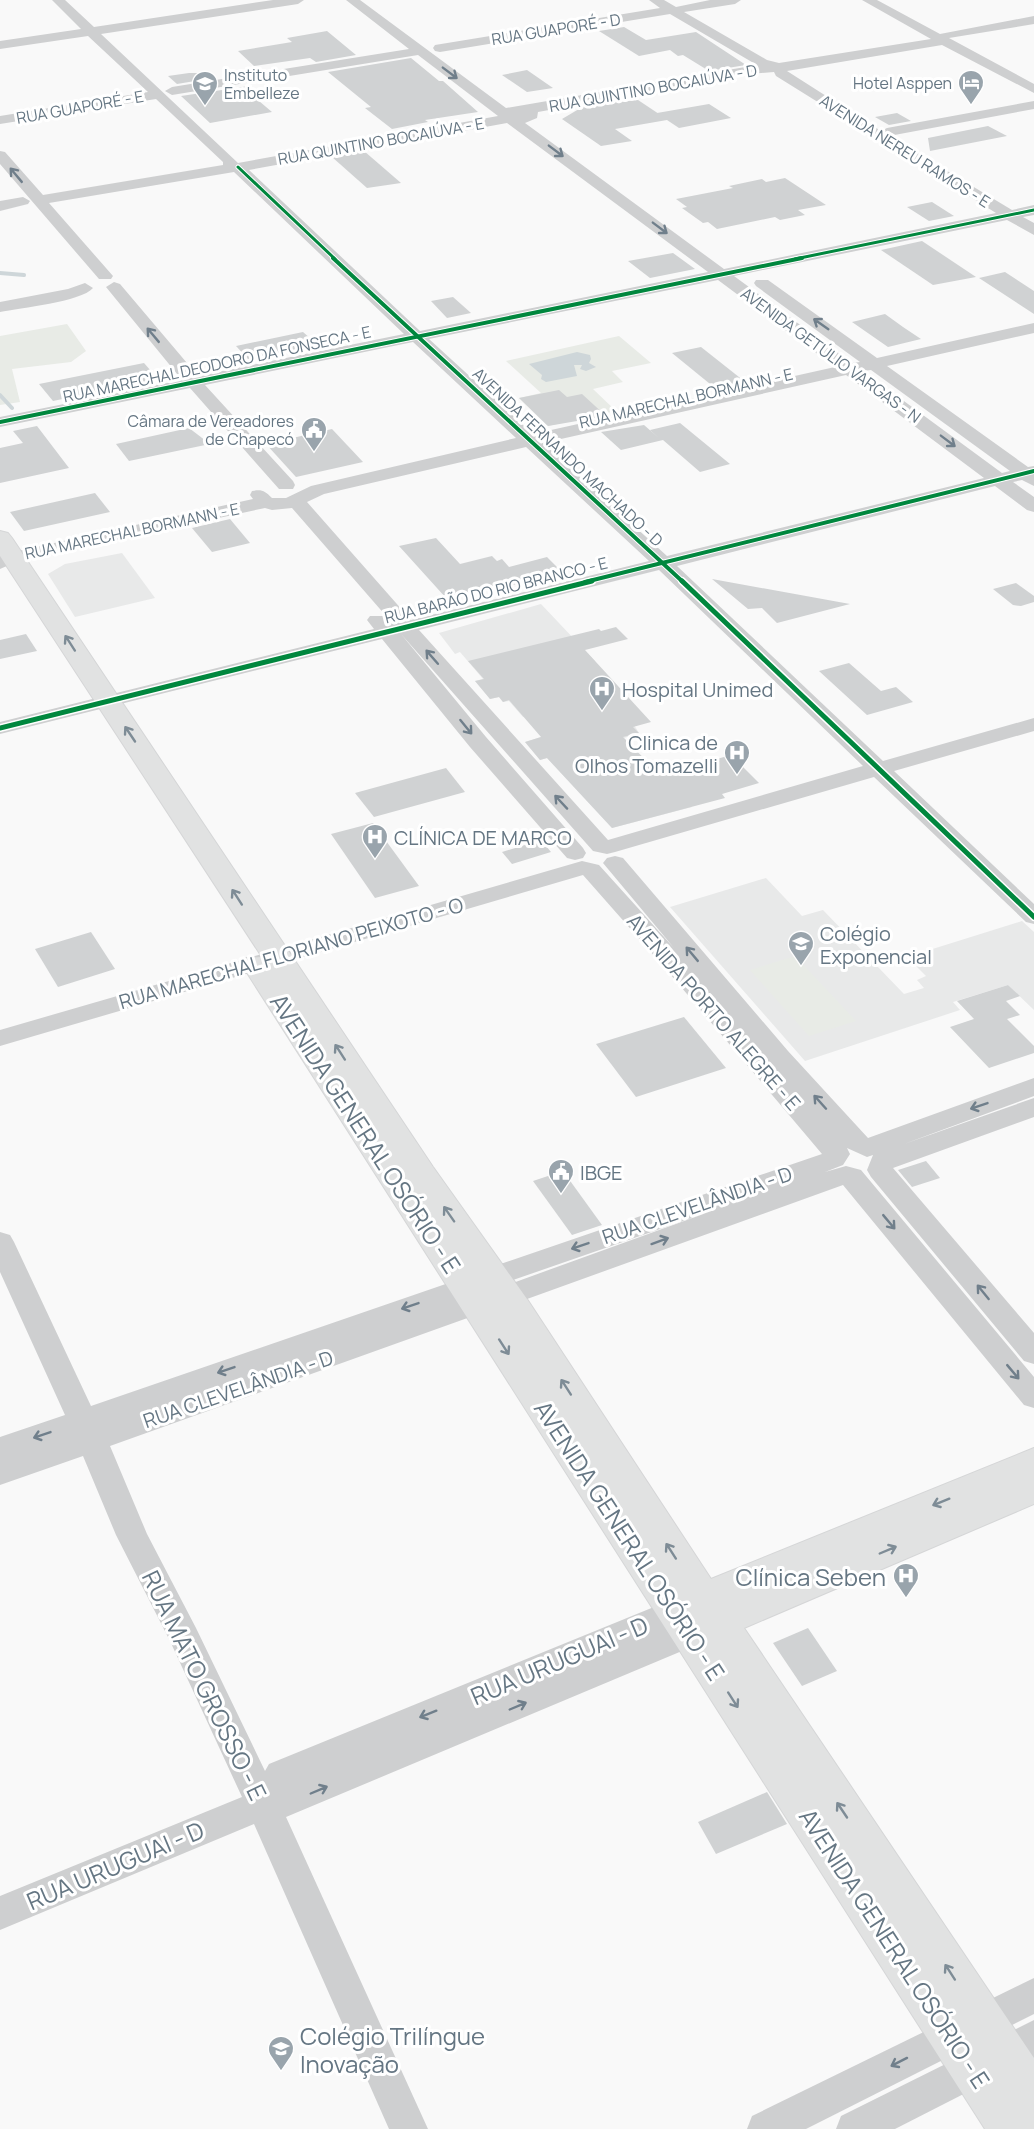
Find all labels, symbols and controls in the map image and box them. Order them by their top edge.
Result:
street label: RUA GUAPORÉ - D [490,8,622,50]
street label: RUA QUINTINO BOCAIÚVA - D [547,59,759,117]
place label: Instituto Embelleze [224,64,300,104]
one-way arrow [441,67,457,79]
hotel icon: Hotel Asppen [956,68,986,106]
school or university icon: Instituto Embelleze [190,69,220,107]
place label: Hotel Asppen [853,72,952,94]
street label: RUA GUAPORÉ - E [15,85,145,129]
street label: AVENIDA NEREU RAMOS - E [816,89,994,213]
street label: RUA QUINTINO BOCAIÚVA - E [276,112,486,170]
one-way arrow [548,144,564,157]
one-way arrow [9,168,23,183]
one-way arrow [651,221,667,234]
street label: AVENIDA GETÚLIO VARGAS - N [737,282,925,428]
one-way arrow [813,318,829,330]
street label: RUA MARECHAL DEODORO DA FONSECA - E [61,321,373,407]
one-way arrow [147,327,160,343]
street label: AVENIDA FERNANDO MACHADO - D [468,363,668,552]
street label: RUA MARECHAL BORMANN - E [577,363,795,433]
place label: Câmara de Vereadores de Chapecó [128,410,294,450]
public building icon: Câmara de Vereadores de Chapecó [299,415,329,453]
one-way arrow [939,435,955,448]
street label: RUA MARECHAL BORMANN - E [23,497,241,565]
street label: RUA BARÃO DO RIO BRANCO - E [382,552,610,628]
one-way arrow [63,635,75,652]
one-way arrow [425,650,439,665]
hospital icon: Hospital Unimed [587,674,617,712]
place label: Hospital Unimed [622,676,773,703]
one-way arrow [459,719,472,735]
one-way arrow [124,726,136,743]
place label: Clinica de Olhos Tomazelli [575,729,718,779]
hospital icon: Clinica de Olhos Tomazelli [722,738,752,776]
one-way arrow [554,795,568,810]
hospital icon: CLÍNICA DE MARCO [360,822,390,860]
place label: CLÍNICA DE MARCO [394,824,572,851]
one-way arrow [231,888,244,905]
street label: RUA MARECHAL FLORIANO PEIXOTO - O [116,891,466,1015]
street label: AVENIDA PORTO ALEGRE - E [621,908,807,1116]
place label: Colégio Exponencial [820,920,932,970]
school or university icon: Colégio Exponencial [786,929,816,967]
one-way arrow [686,946,699,962]
street label: AVENIDA GENERAL OSÓRIO - E [263,987,469,1279]
one-way arrow [334,1044,346,1061]
one-way arrow [813,1095,827,1110]
one-way arrow [970,1102,989,1113]
public building icon: IBGE [546,1157,576,1195]
place label: IBGE [580,1159,622,1186]
street label: RUA CLEVELÂNDIA - D [598,1160,796,1250]
one-way arrow [443,1207,455,1223]
one-way arrow [882,1214,896,1229]
one-way arrow [650,1234,669,1245]
one-way arrow [571,1242,590,1253]
one-way arrow [977,1284,990,1300]
one-way arrow [402,1302,420,1313]
one-way arrow [498,1338,511,1355]
street label: RUA CLEVELÂNDIA - D [139,1344,337,1434]
one-way arrow [1007,1364,1020,1380]
one-way arrow [217,1366,236,1377]
one-way arrow [559,1379,571,1396]
street label: AVENIDA GENERAL OSÓRIO - E [527,1394,733,1686]
one-way arrow [33,1430,52,1441]
one-way arrow [932,1497,951,1508]
one-way arrow [665,1543,677,1560]
one-way arrow [878,1544,896,1555]
place label: Clínica Seben [735,1560,886,1593]
hospital icon: Clínica Seben [891,1561,921,1599]
street label: RUA MATO GROSSO - E [135,1565,275,1805]
street label: RUA URUGUAI - D [465,1608,653,1712]
one-way arrow [728,1691,740,1708]
one-way arrow [508,1700,526,1711]
one-way arrow [419,1709,438,1720]
one-way arrow [309,1783,327,1795]
street label: AVENIDA GENERAL OSÓRIO - E [792,1802,998,2094]
one-way arrow [836,1802,848,1818]
street label: RUA URUGUAI - D [21,1813,209,1917]
one-way arrow [944,1965,956,1981]
place label: Colégio Trilíngue Inovação [300,2019,485,2080]
school or university icon: Colégio Trilíngue Inovação [266,2034,296,2072]
one-way arrow [891,2057,909,2069]

